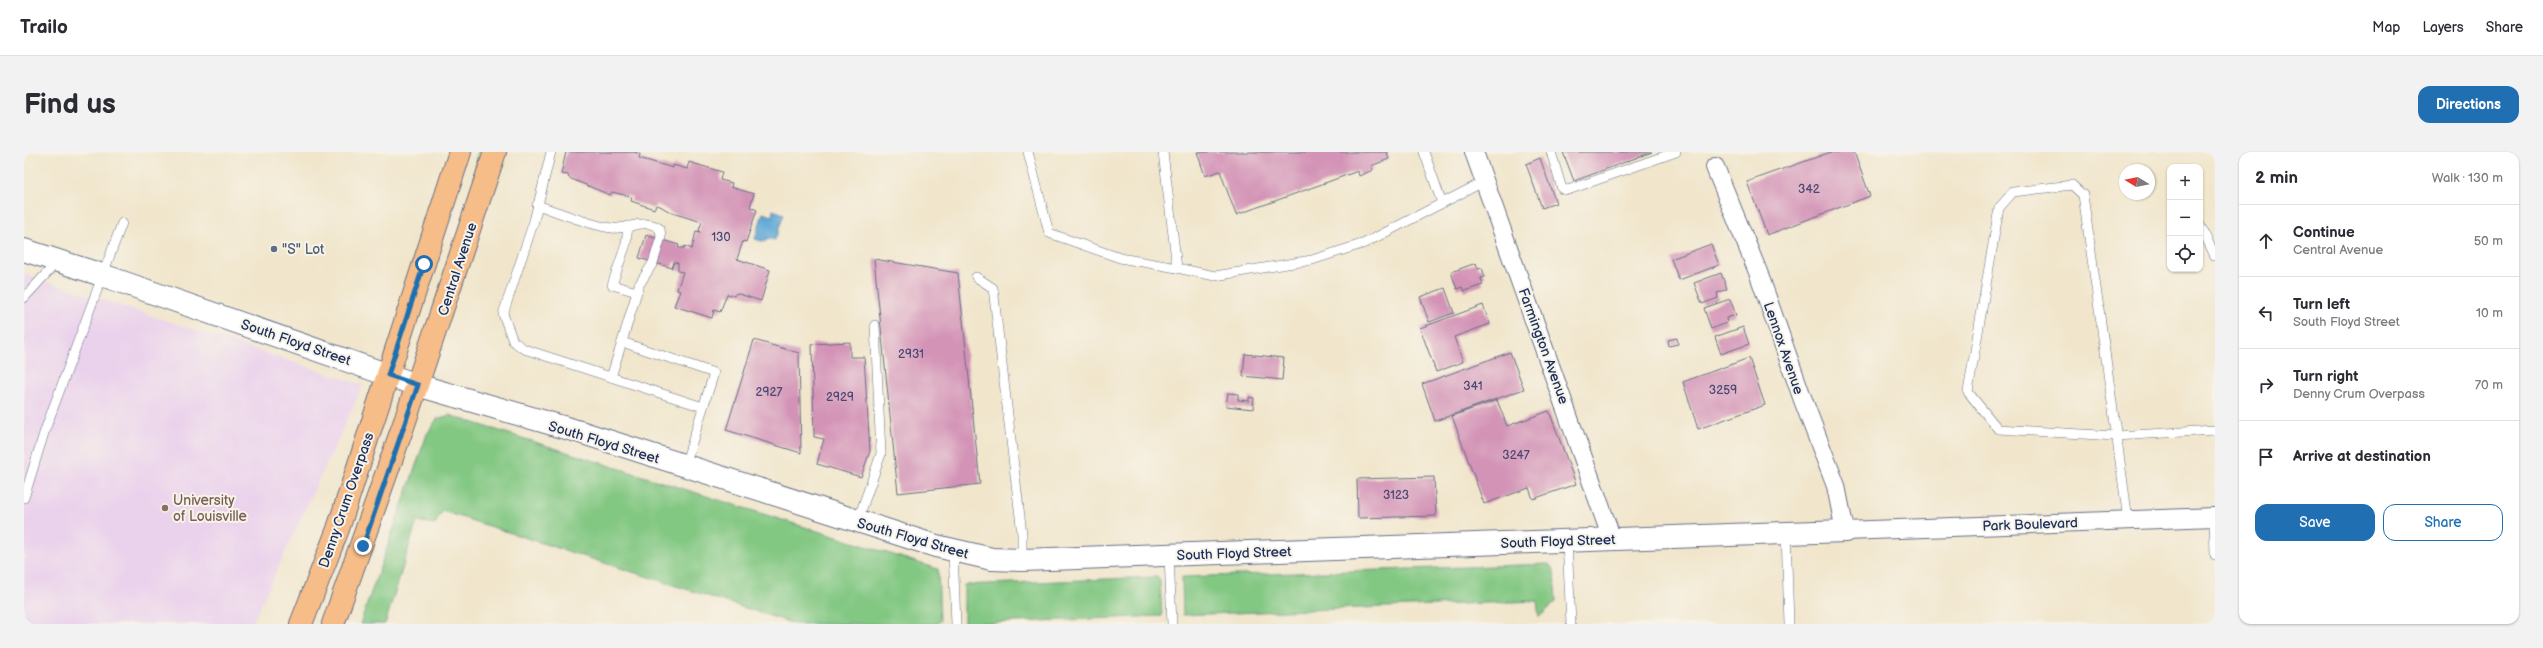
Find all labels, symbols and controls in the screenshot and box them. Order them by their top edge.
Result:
text: Trailo [20,16,68,39]
text: Map [2372,19,2400,36]
text: Layers [2422,19,2464,36]
text: Share [2486,19,2523,36]
button: Directions [2418,86,2519,123]
text: Find us [24,88,116,121]
north arrow [2119,164,2155,200]
map controls [2167,164,2203,272]
button: + [2167,164,2203,200]
text: 2 min [2255,168,2298,188]
text: Walk · 130 m [2432,170,2503,186]
house number: 342 [1798,182,1820,197]
button: − [2167,200,2203,236]
street label: Central Avenue [434,220,481,318]
text: Continue [2293,223,2355,242]
house number: 130 [711,230,731,245]
icon: ahead [2255,230,2277,252]
text: 50 m [2474,233,2503,249]
button: locate [2167,236,2203,272]
place label: "S" Lot [282,241,325,258]
text: Central Avenue [2293,242,2383,258]
marker: "S" Lot [269,244,279,254]
route start [415,255,433,273]
street label: Farmington Avenue [1515,286,1572,407]
text: Turn left [2293,295,2350,314]
street label: Lennox Avenue [1760,300,1807,397]
icon: left [2255,302,2277,324]
text: 10 m [2476,305,2503,321]
text: South Floyd Street [2293,314,2400,330]
street label: South Floyd Street [239,316,354,369]
house number: 2931 [898,347,924,362]
text: Turn right [2293,367,2358,386]
icon: right [2255,374,2277,396]
text: 70 m [2475,377,2503,393]
house number: 341 [1463,379,1483,394]
house number: 3259 [1709,383,1737,398]
house number: 2927 [756,385,783,400]
text: Denny Crum Overpass [2293,386,2425,402]
house number: 2929 [826,390,854,405]
street label: South Floyd Street [546,418,662,468]
street label: Denny Crum Overpass [315,430,378,570]
icon: arrive [2255,446,2277,468]
text: Arrive at destination [2293,447,2431,466]
house number: 3247 [1502,448,1530,463]
house number: 3123 [1383,488,1409,503]
place label: University of Louisville [173,492,247,525]
marker: University of Louisville [160,503,170,513]
button: Save [2255,504,2375,541]
button: Share [2383,504,2503,541]
street label: South Floyd Street [855,514,971,563]
street label: Park Boulevard [1982,514,2078,535]
street label: South Floyd Street [1500,531,1616,552]
route end [354,537,372,555]
street label: South Floyd Street [1176,543,1292,564]

